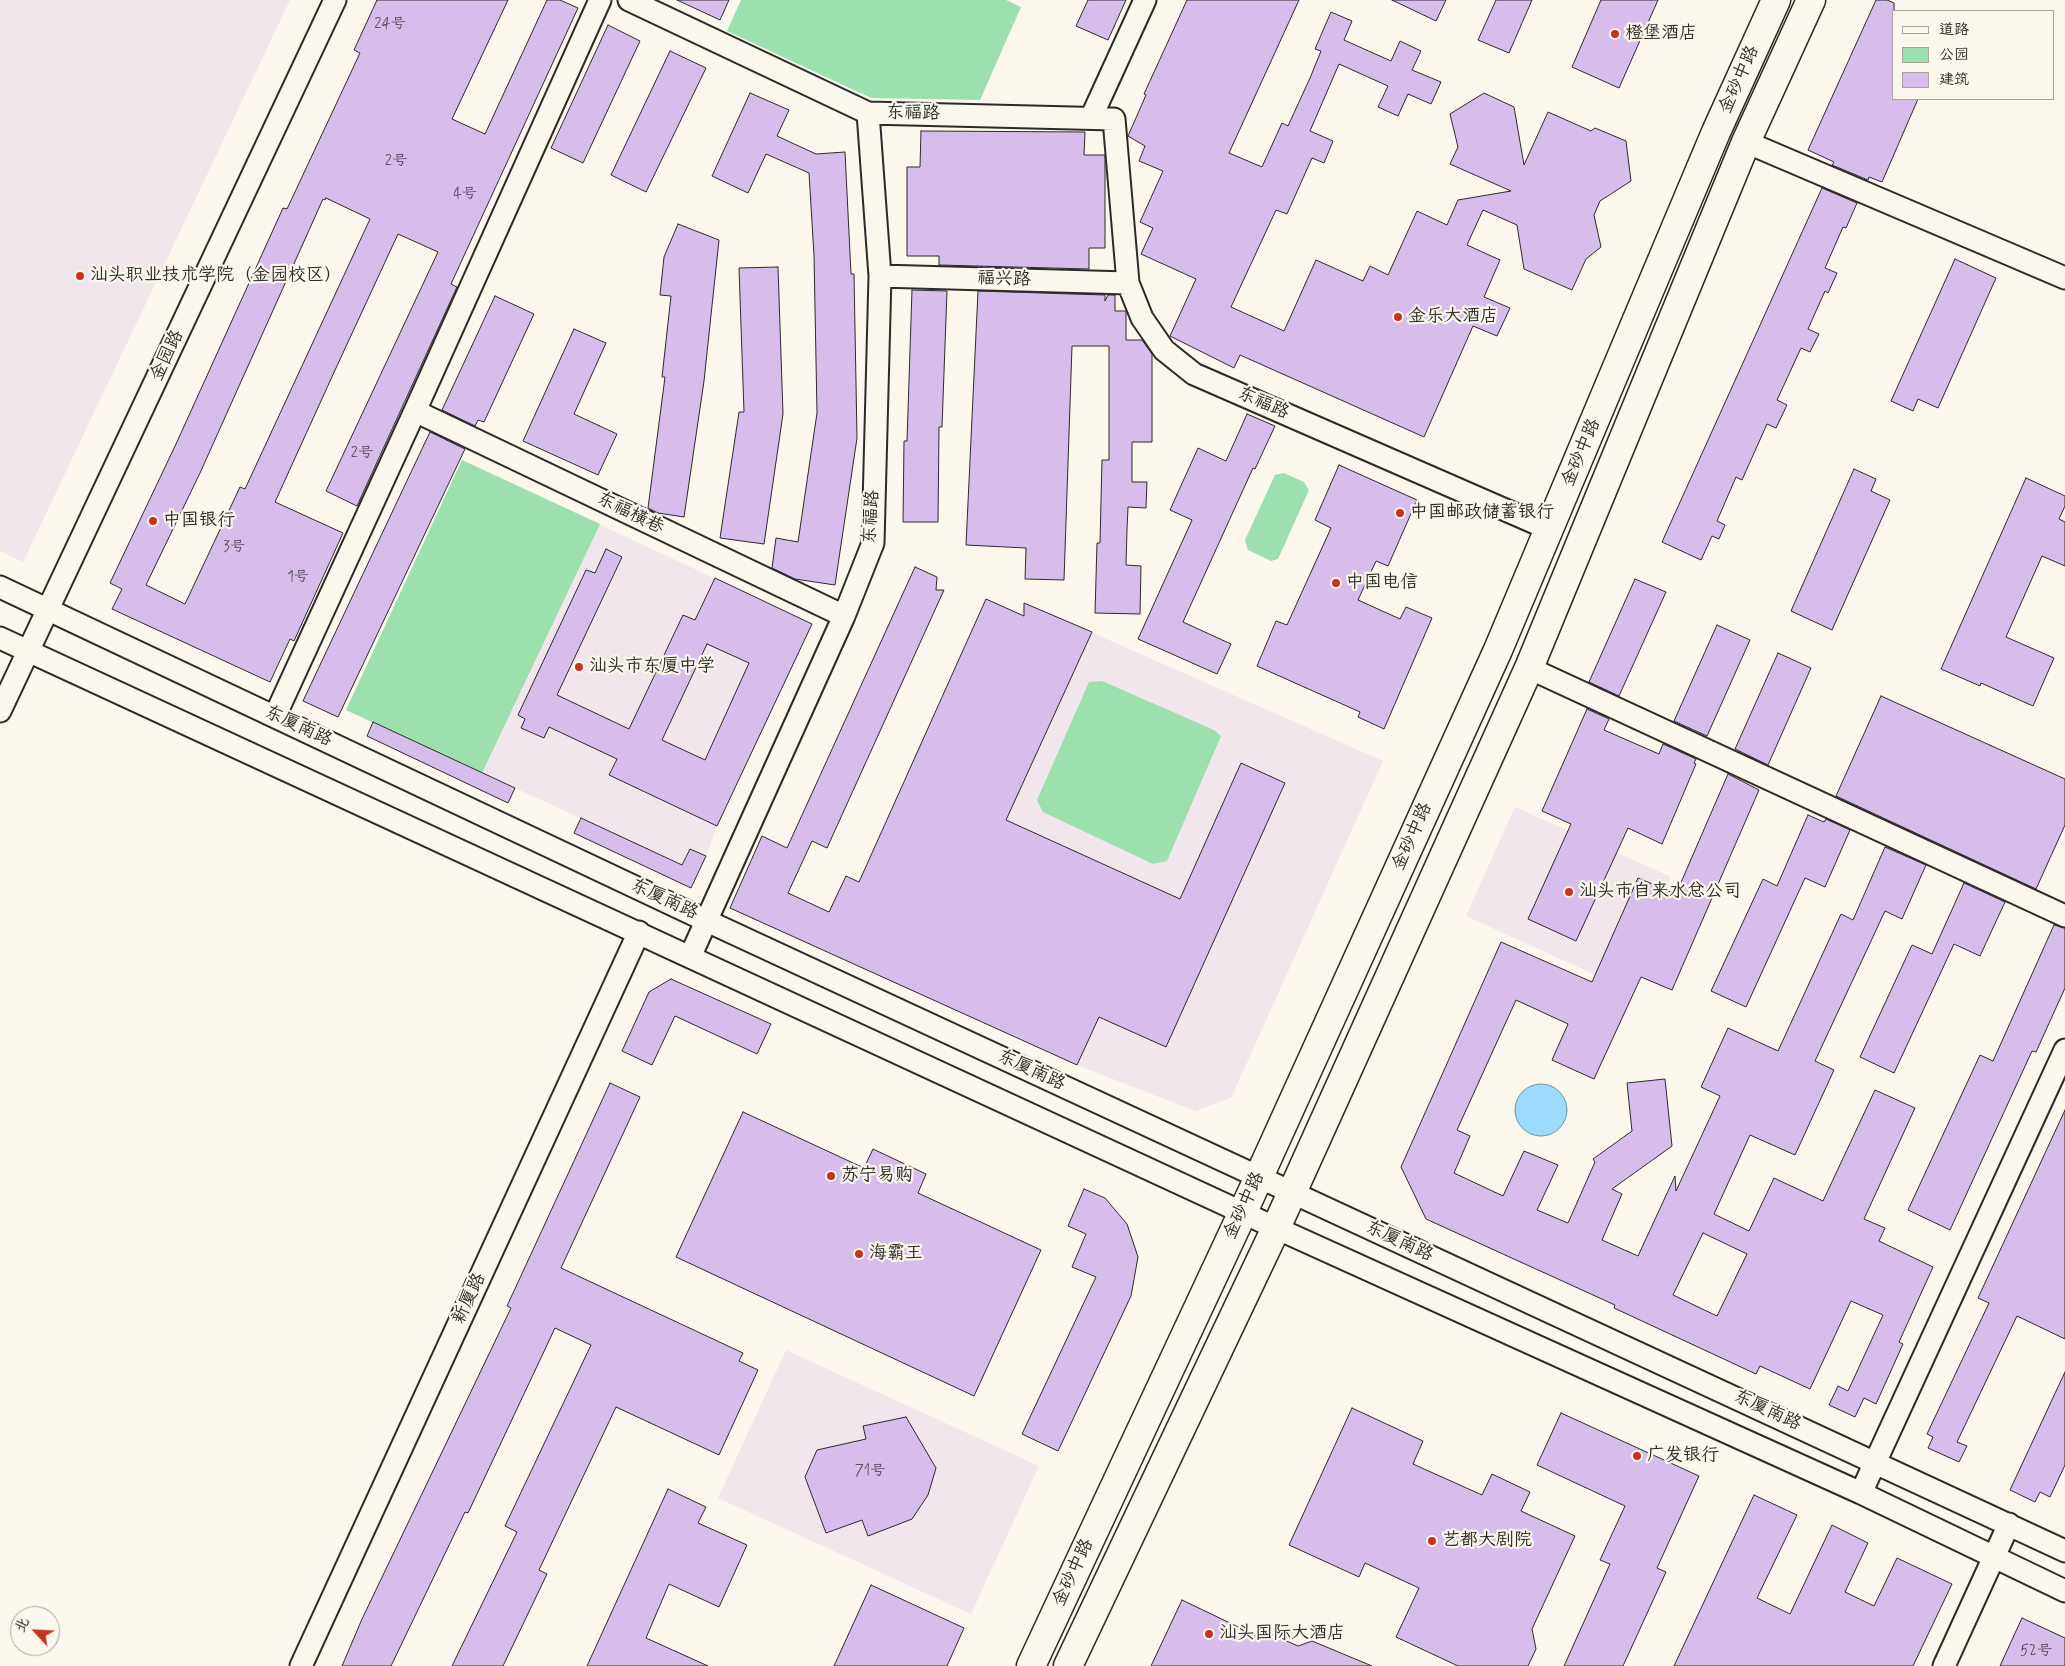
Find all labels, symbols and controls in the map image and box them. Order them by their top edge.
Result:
legend [1892,10,2055,100]
house number: 24号 [374,16,406,34]
text: 道路 [1939,20,1969,40]
place label: 橙堡酒店 [1625,23,1697,45]
marker: 橙堡酒店 [1609,28,1621,40]
street label: 金砂中路 [1715,43,1765,117]
text: 公园 [1939,45,1969,65]
text: 建筑 [1939,70,1969,90]
street label: 东福路 [886,103,940,125]
house number: 2号 [385,153,407,171]
house number: 4号 [453,186,477,204]
place label: 汕头职业技术学院（金园校区） [90,265,342,287]
street label: 福兴路 [977,268,1031,292]
marker: 汕头职业技术学院（金园校区） [74,270,86,282]
place label: 金乐大酒店 [1408,306,1498,328]
marker: 金乐大酒店 [1392,311,1404,323]
street label: 金园路 [147,327,189,385]
street label: 东福路 [1234,383,1292,425]
street label: 金砂中路 [1558,416,1606,490]
house number: 2号 [351,445,373,463]
street label: 东福横巷 [593,489,667,539]
street label: 东福路 [859,489,885,545]
place label: 中国邮政储蓄银行 [1410,502,1554,524]
marker: 中国邮政储蓄银行 [1394,507,1406,519]
place label: 中国银行 [163,510,235,532]
marker: 中国银行 [147,515,159,527]
house number: 3号 [223,539,245,557]
house number: 1号 [287,569,309,587]
place label: 中国电信 [1346,572,1418,594]
marker: 中国电信 [1330,577,1342,589]
place label: 汕头市东厦中学 [589,656,715,678]
marker: 汕头市东厦中学 [573,661,585,673]
street label: 东厦南路 [261,702,335,752]
street label: 金砂中路 [1388,800,1438,874]
street label: 东厦南路 [627,875,701,925]
place label: 汕头市自来水总公司 [1579,881,1741,903]
marker: 汕头市自来水总公司 [1563,886,1575,898]
street label: 东厦南路 [994,1046,1068,1096]
place label: 苏宁易购 [841,1165,913,1187]
street label: 金砂中路 [1220,1169,1270,1243]
marker: 苏宁易购 [825,1170,837,1182]
street label: 东厦南路 [1362,1217,1436,1267]
place label: 海霸王 [869,1243,923,1265]
marker: 海霸王 [853,1248,865,1260]
street label: 新厦路 [449,1270,491,1328]
street label: 东厦南路 [1730,1386,1804,1436]
place label: 广发银行 [1647,1445,1719,1467]
marker: 广发银行 [1631,1450,1643,1462]
house number: 71号 [855,1463,885,1481]
place label: 艺都大剧院 [1442,1530,1532,1552]
marker: 艺都大剧院 [1426,1535,1438,1547]
street label: 金砂中路 [1049,1536,1099,1610]
north arrow [10,1606,60,1656]
text: 北 [11,1615,33,1635]
place label: 汕头国际大酒店 [1219,1623,1345,1645]
marker: 汕头国际大酒店 [1203,1628,1215,1640]
house number: 52号 [2020,1643,2052,1661]

